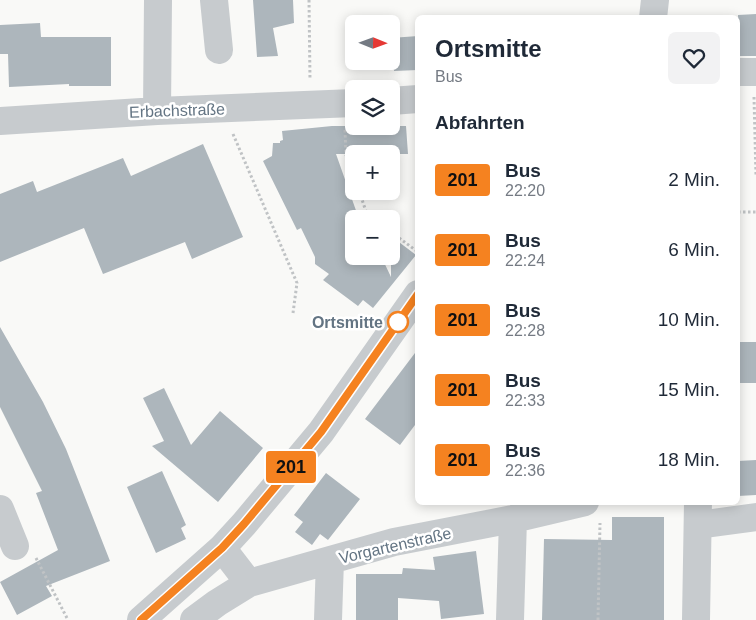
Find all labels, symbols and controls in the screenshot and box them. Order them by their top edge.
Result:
north arrow [345,15,400,70]
map controls [345,15,400,265]
button: heart [668,32,720,84]
text: Ortsmitte [435,35,542,62]
text: Bus [435,68,463,85]
button: layers [345,80,400,135]
street label: Erbachstraße [129,100,225,121]
text: Abfahrten [435,112,525,133]
button: + [345,145,400,200]
text: Bus [505,160,541,181]
text: 2 Min. [668,169,720,190]
text: 201 [447,170,478,190]
text: 22:20 [505,182,545,199]
button: − [345,210,400,265]
text: Bus [505,230,541,251]
text: 6 Min. [668,239,720,260]
text: 201 [447,240,478,260]
text: 22:24 [505,252,545,269]
text: Bus [505,300,541,321]
text: 10 Min. [658,309,720,330]
text: 201 [447,310,478,330]
marker: Ortsmitte [387,311,409,333]
place label: Ortsmitte [312,314,383,331]
text: 22:28 [505,322,545,339]
text: Bus [505,370,541,391]
text: 15 Min. [658,379,720,400]
text: 201 [447,380,478,400]
text: 22:33 [505,392,545,409]
text: Bus [505,440,541,461]
text: 18 Min. [658,449,720,470]
text: 201 [447,450,478,470]
line badge: 201 [262,451,320,483]
text: 201 [276,457,306,477]
text: 22:36 [505,462,545,479]
street label: Vorgartenstraße [337,524,453,567]

